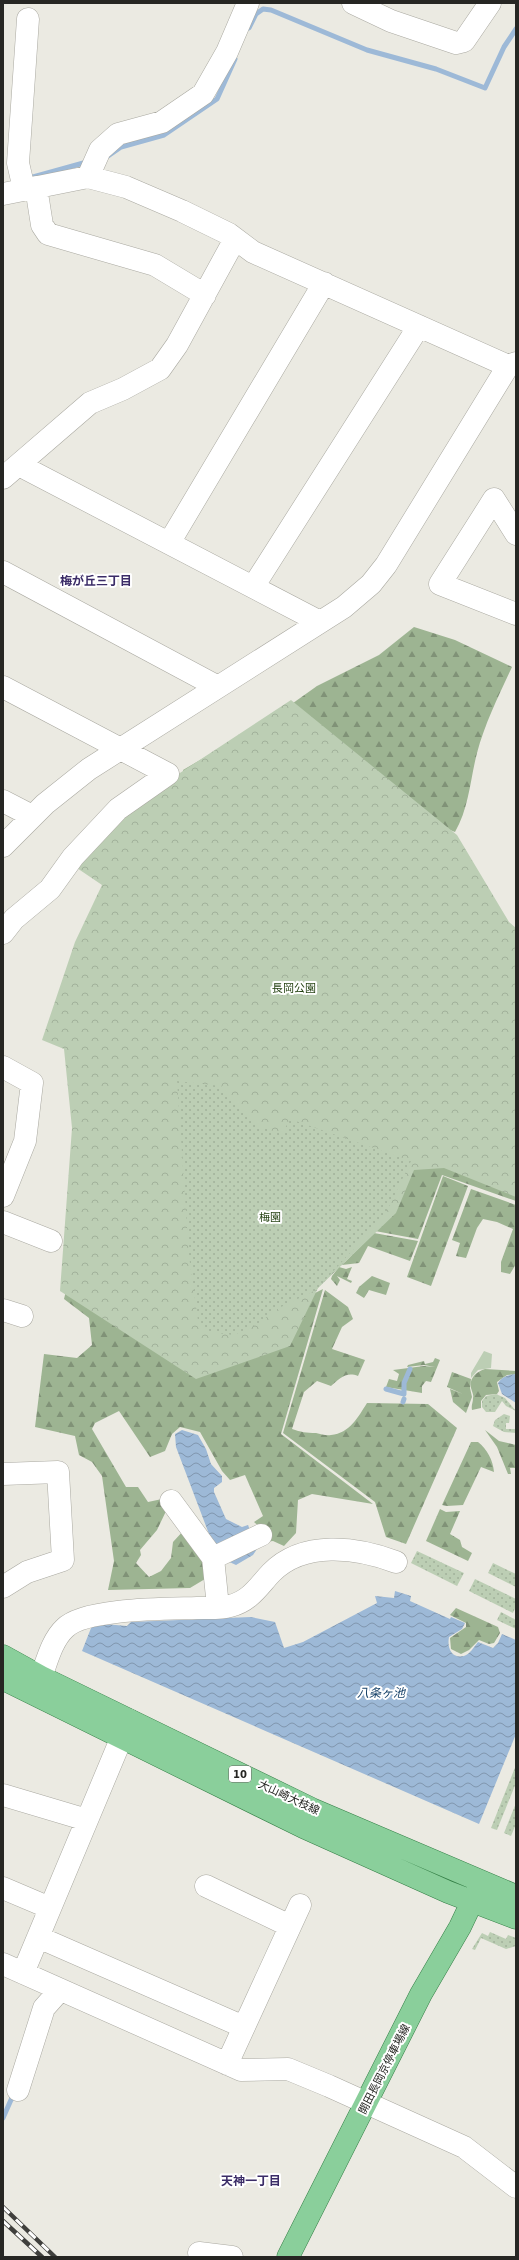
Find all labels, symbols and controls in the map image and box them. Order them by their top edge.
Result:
district label: 梅が丘三丁目 [60,574,132,588]
park label: 長岡公園 [272,982,316,995]
park label: 梅園 [259,1211,281,1224]
water label: 八条ヶ池 [357,1686,406,1700]
road number: 10 [229,1766,251,1782]
street label: 大山崎大枝線 [256,1778,321,1817]
street label: 開田長岡京停車場線 [356,2022,413,2116]
district label: 天神一丁目 [221,2174,281,2188]

